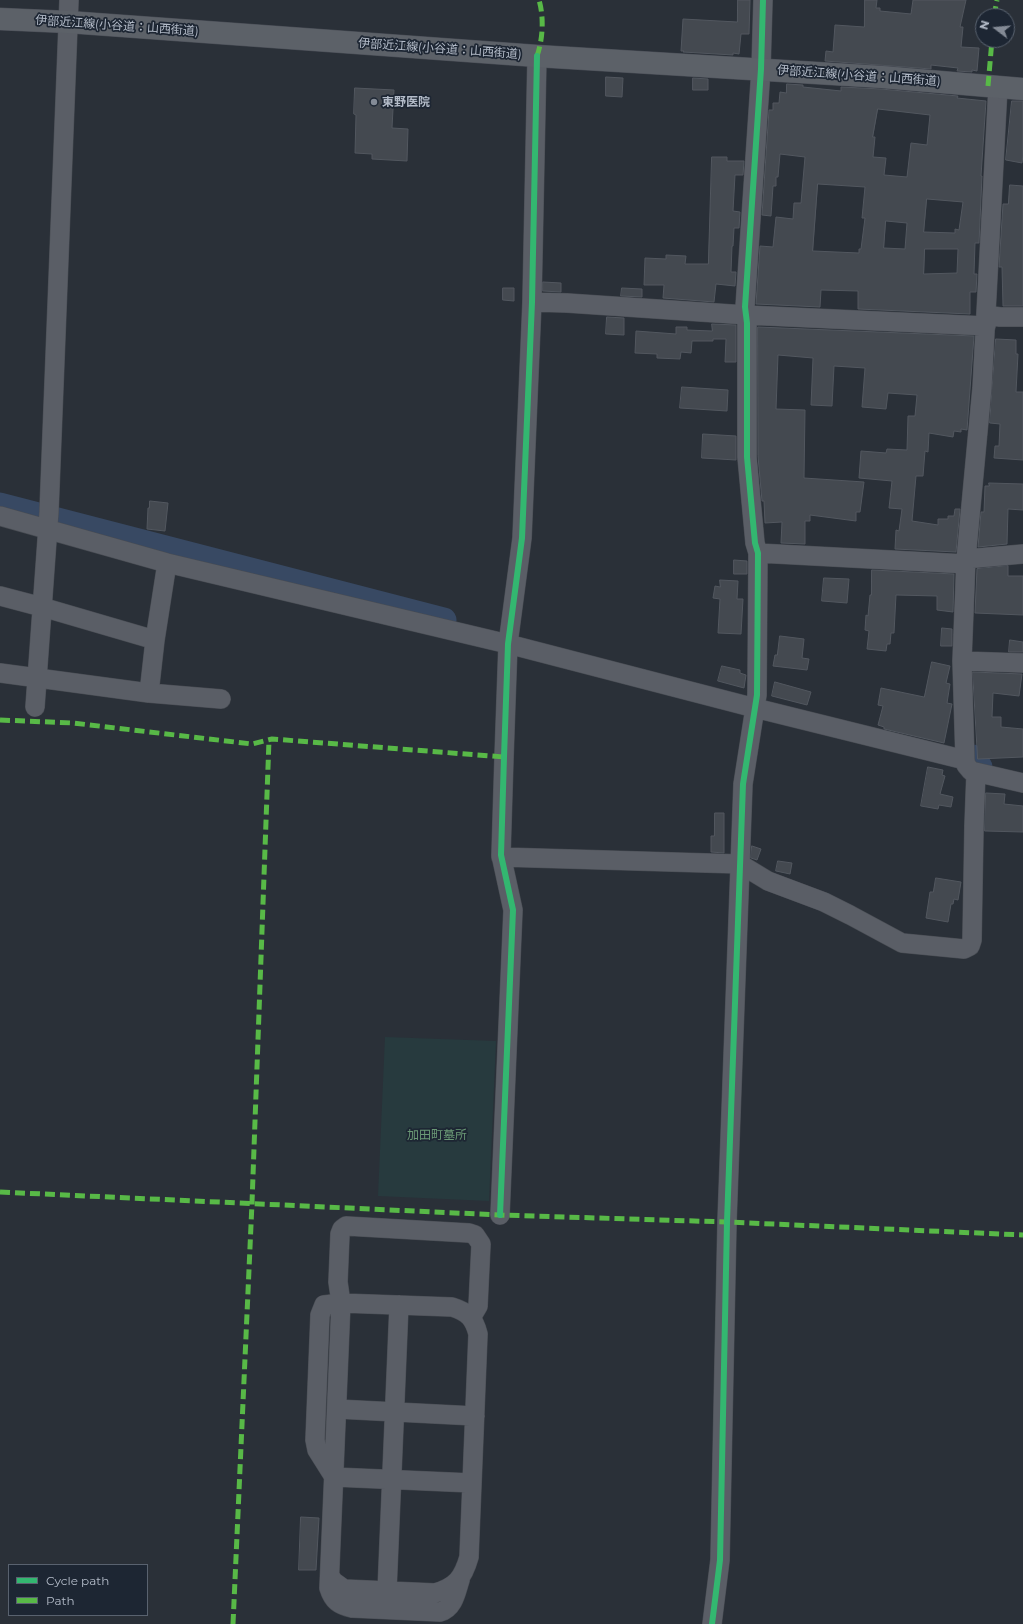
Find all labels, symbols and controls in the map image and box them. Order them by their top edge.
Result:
north arrow [975,8,1015,48]
street label: 伊部近江線(小谷道：山西街道) [35,13,199,39]
text: N [976,19,992,31]
street label: 伊部近江線(小谷道：山西街道) [358,36,522,62]
street label: 伊部近江線(小谷道：山西街道) [777,63,941,89]
place label: 東野医院 [382,95,430,109]
marker: 東野医院 [369,97,379,107]
park label: 加田町墓所 [407,1128,467,1142]
legend [8,1564,148,1616]
text: Cycle path [46,1573,109,1588]
text: Path [46,1593,75,1608]

